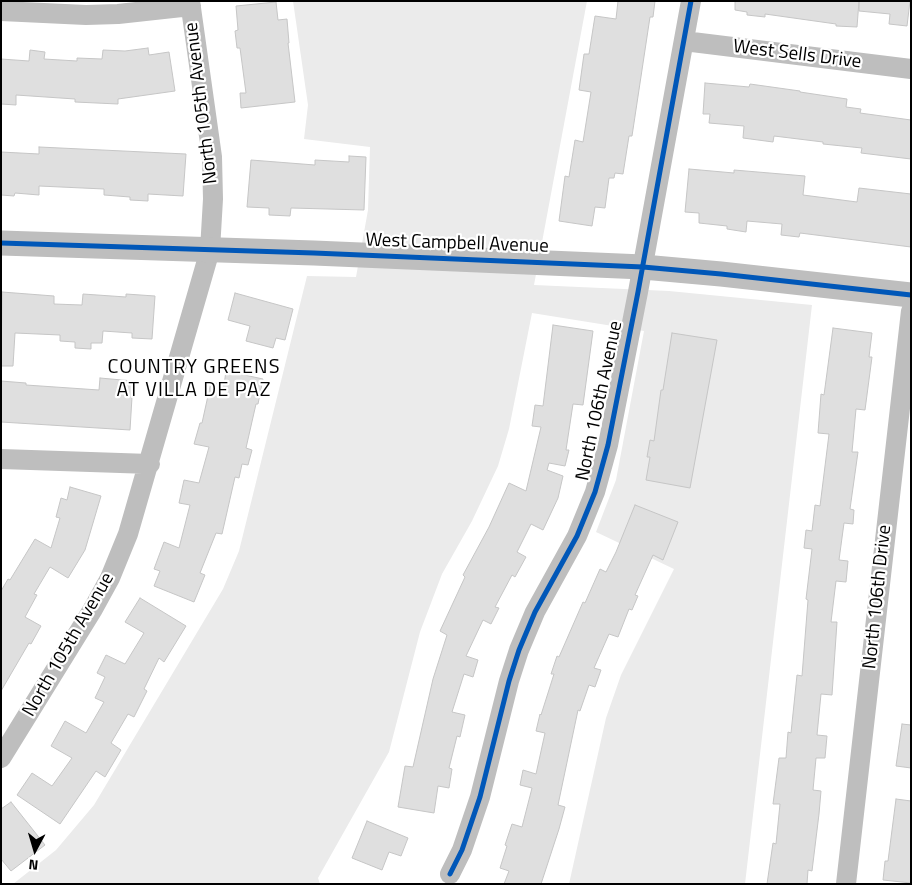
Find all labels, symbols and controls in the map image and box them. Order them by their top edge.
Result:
street label: North 105th Avenue [181,21,223,185]
street label: West Sells Drive [732,36,862,74]
street label: West Campbell Avenue [365,229,549,259]
street label: North 106th Avenue [572,319,628,483]
district label: COUNTRY GREENS AT VILLA DE PAZ [106,356,282,403]
street label: North 106th Drive [859,524,897,670]
street label: North 105th Avenue [18,569,120,721]
north arrow [10,825,60,875]
text: N [27,854,39,876]

